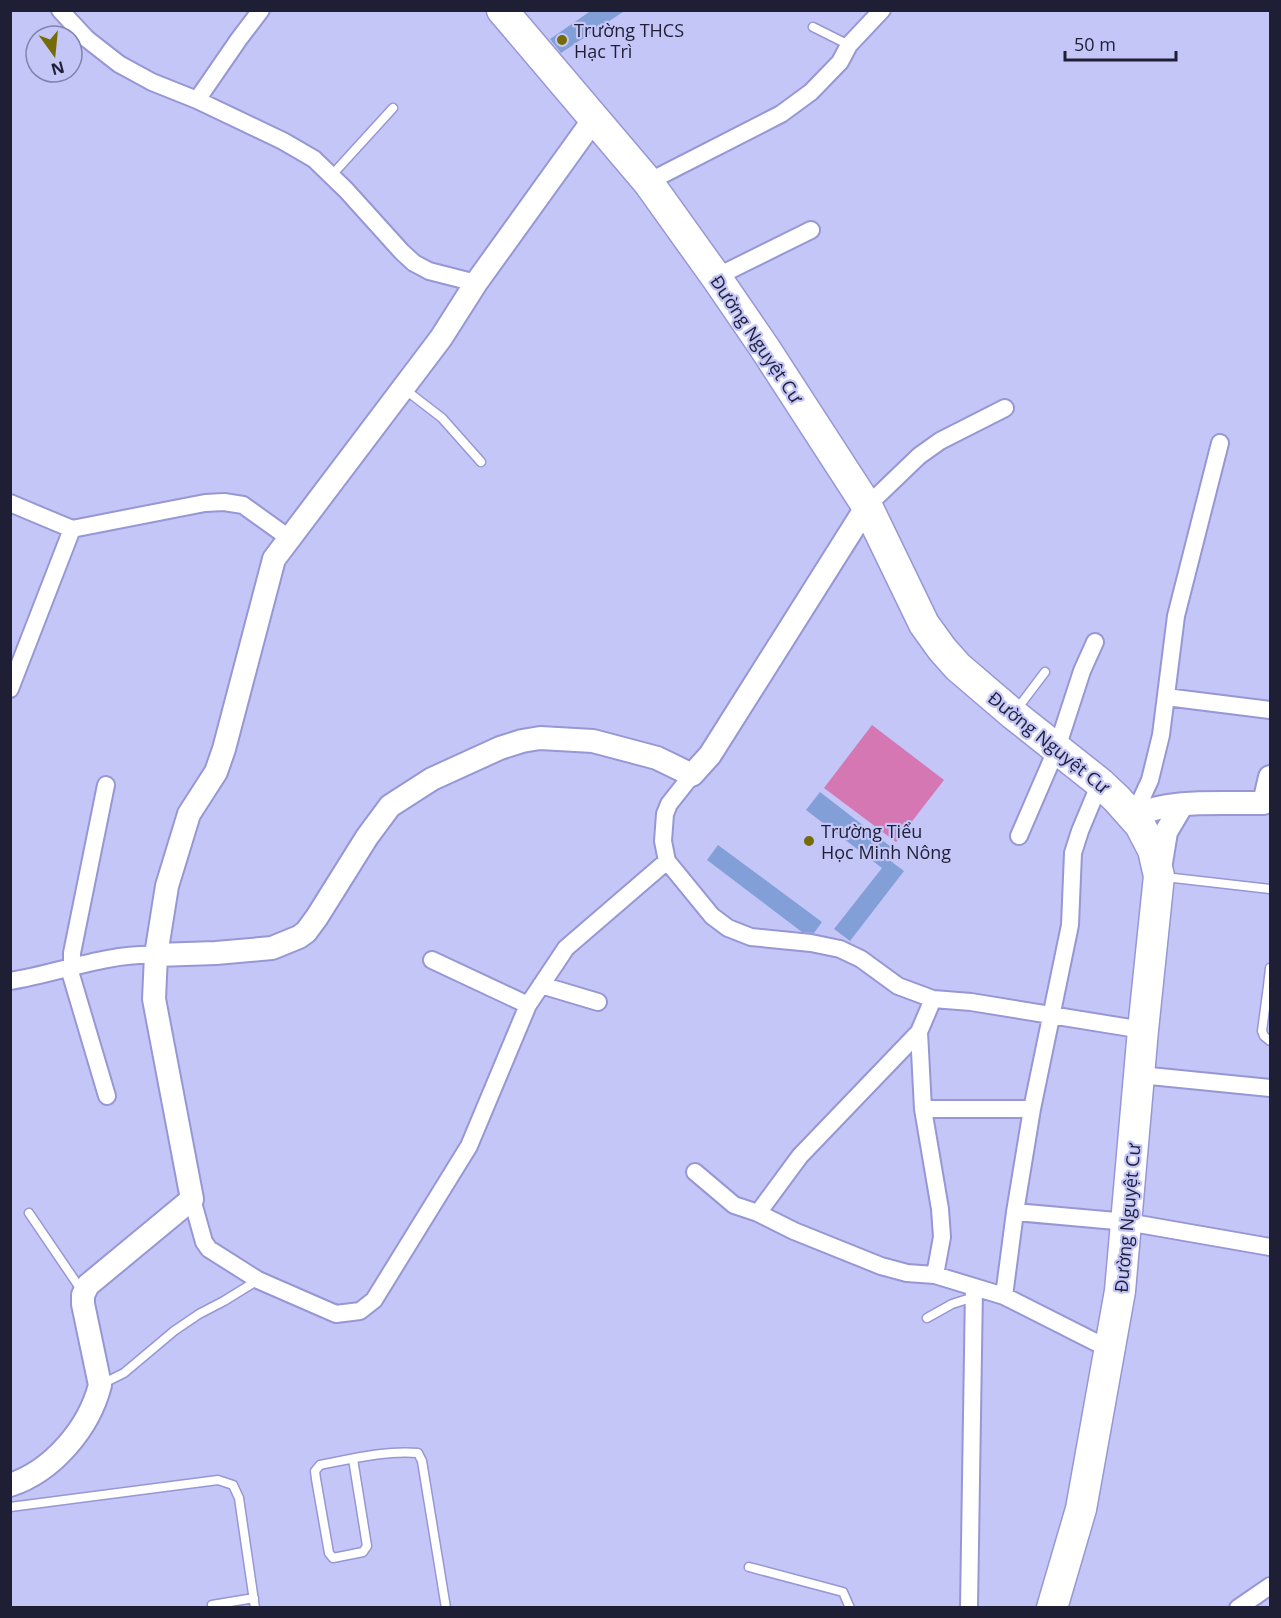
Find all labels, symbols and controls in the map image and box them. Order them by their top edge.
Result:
place label: Trường THCS Hạc Trì [574,18,684,63]
north arrow [24,24,84,84]
scale bar [1065,24,1176,62]
text: 50 m [1074,32,1116,56]
marker: Trường THCS Hạc Trì [555,33,569,47]
text: N [49,56,67,81]
street label: Đường Nguyệt Cư [705,270,809,408]
street label: Đường Nguyệt Cư [983,686,1115,799]
place label: Trường Tiểu Học Minh Nông [821,819,951,864]
marker: Trường Tiểu Học Minh Nông [802,834,816,848]
street label: Đường Nguyệt Cư [1109,1142,1146,1293]

